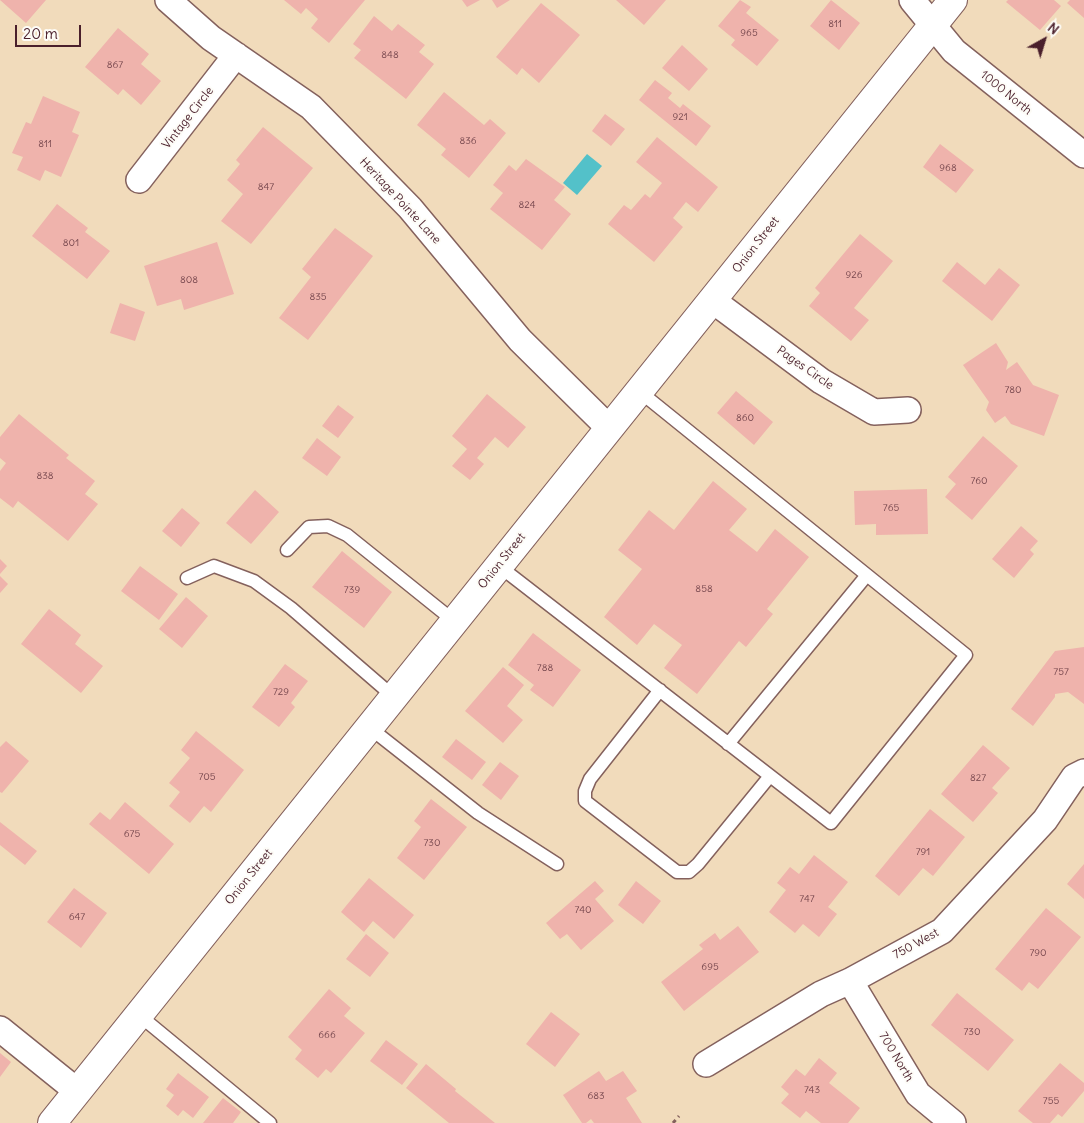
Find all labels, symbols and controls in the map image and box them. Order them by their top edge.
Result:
scale bar [18,15,84,47]
north arrow [1019,15,1069,65]
house number: 811 [828,18,842,30]
text: N [1044,18,1063,38]
text: 20 m [23,24,58,43]
house number: 965 [740,27,758,39]
house number: 848 [381,49,399,61]
house number: 867 [107,59,123,71]
street label: 1000 North [977,68,1035,118]
street label: Vintage Circle [159,84,217,152]
house number: 921 [672,111,688,123]
house number: 836 [459,135,477,147]
house number: 811 [38,138,52,150]
street label: Heritage Pointe Lane [356,155,444,247]
house number: 968 [939,162,957,174]
house number: 847 [258,181,274,193]
house number: 824 [519,199,535,211]
street label: Onion Street [730,214,782,276]
house number: 801 [63,237,79,249]
house number: 926 [846,269,862,281]
house number: 808 [180,274,198,286]
house number: 835 [309,291,327,303]
street label: Pages Circle [774,343,836,393]
house number: 780 [1004,384,1022,396]
house number: 860 [736,412,754,424]
house number: 838 [36,470,54,482]
house number: 760 [970,475,988,487]
house number: 765 [883,502,899,514]
street label: Onion Street [475,530,529,592]
house number: 858 [695,583,713,595]
house number: 739 [344,584,360,596]
house number: 788 [537,662,553,674]
house number: 757 [1053,666,1069,678]
house number: 729 [273,686,289,698]
house number: 705 [198,771,216,783]
house number: 827 [970,772,986,784]
house number: 675 [124,828,140,840]
house number: 730 [423,837,441,849]
street label: Onion Street [222,846,276,908]
house number: 791 [916,846,930,858]
house number: 747 [799,893,815,905]
house number: 740 [574,904,592,916]
house number: 647 [69,911,85,923]
street label: 750 West [891,926,941,962]
house number: 790 [1029,947,1047,959]
house number: 695 [701,961,719,973]
house number: 730 [963,1026,981,1038]
house number: 666 [318,1029,336,1041]
street label: 700 North [876,1030,916,1084]
house number: 743 [804,1084,820,1096]
house number: 683 [587,1090,605,1102]
house number: 755 [1043,1095,1059,1107]

